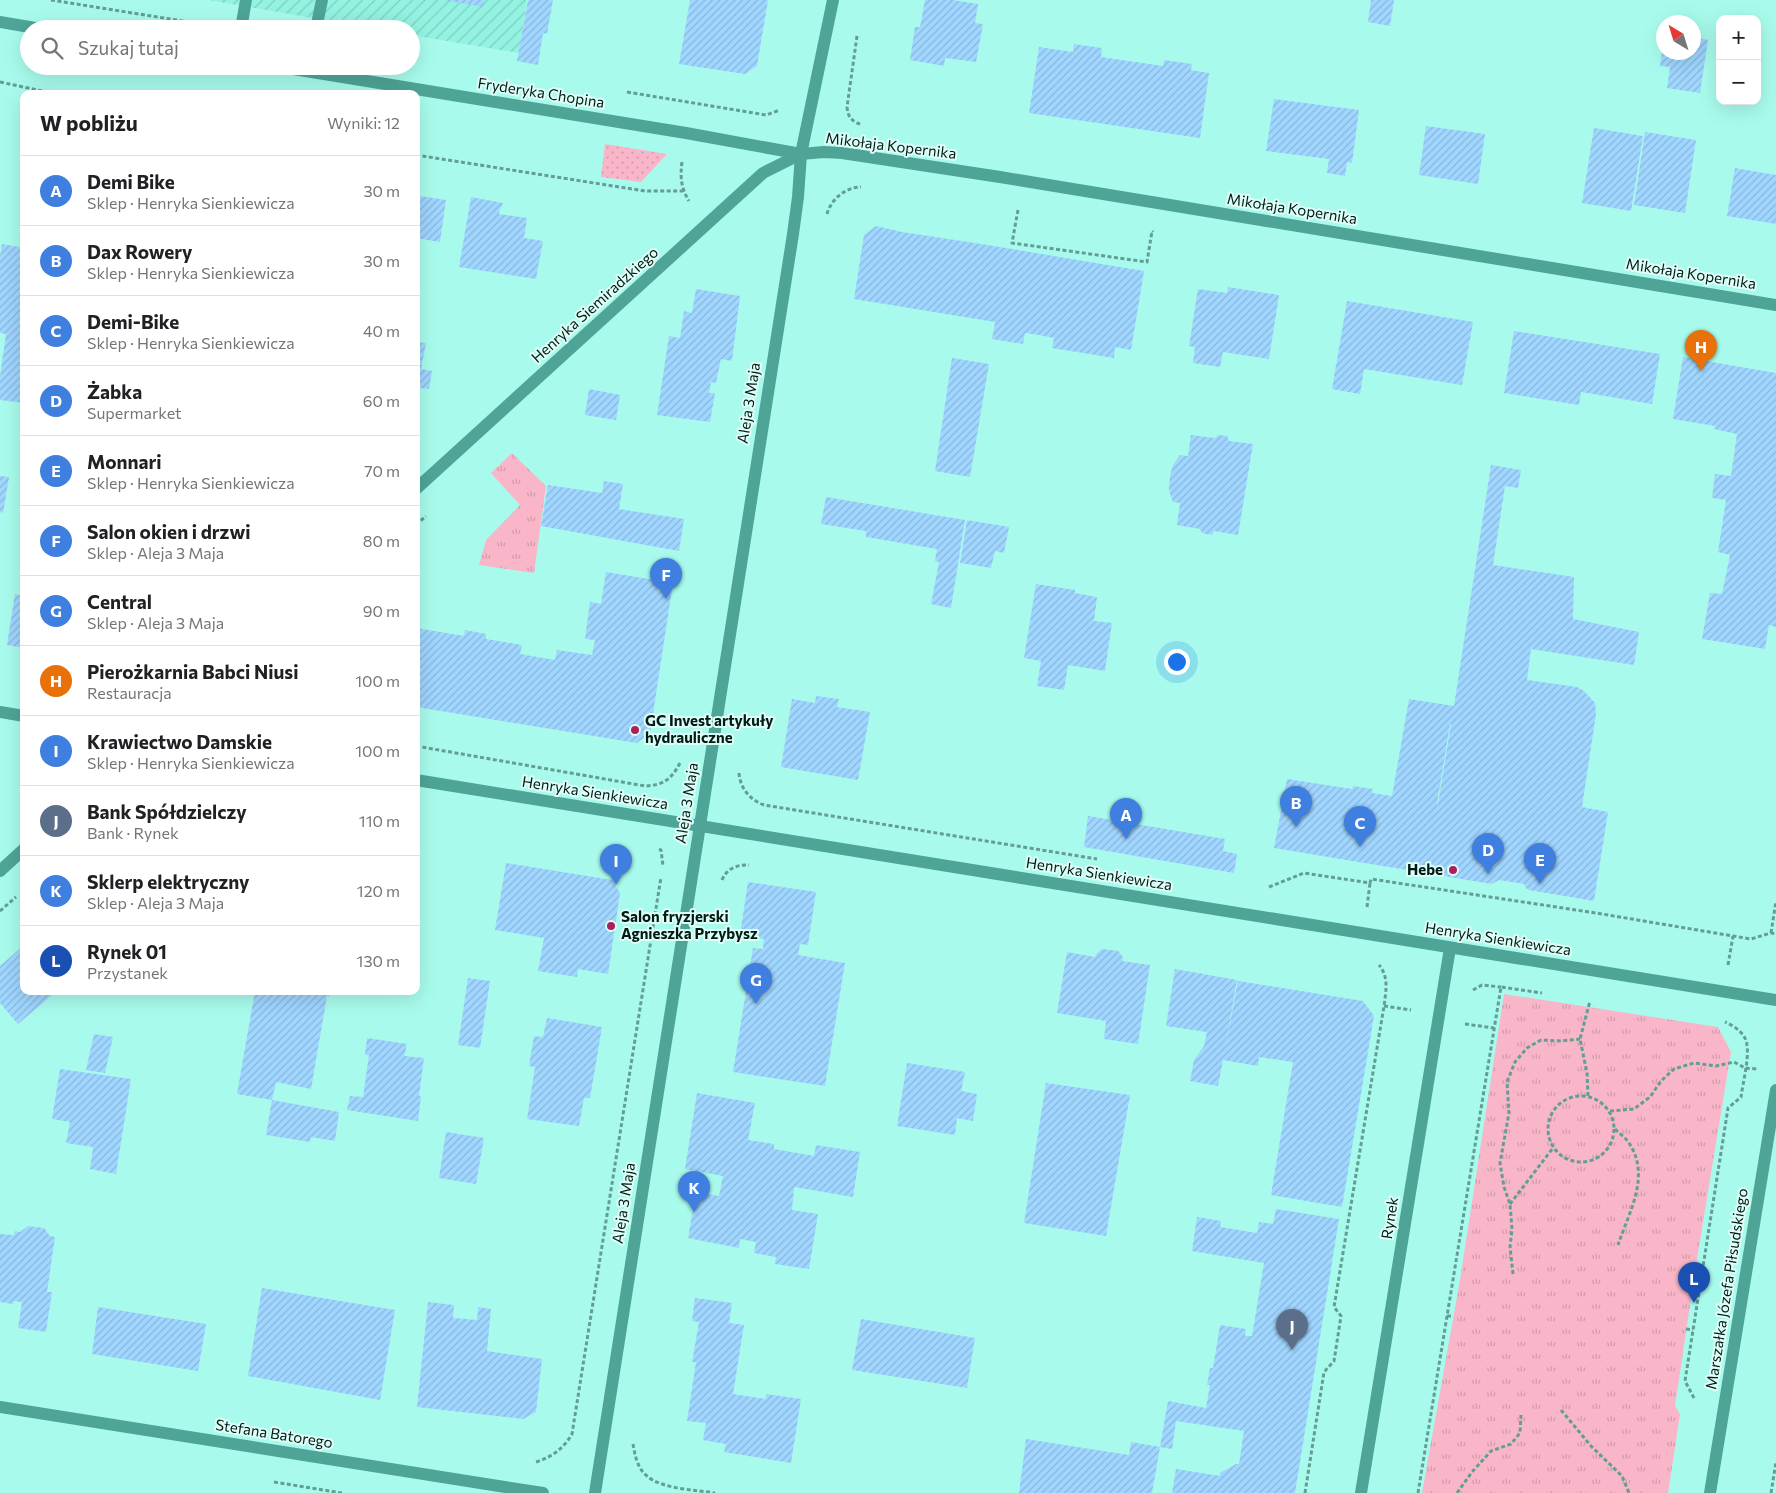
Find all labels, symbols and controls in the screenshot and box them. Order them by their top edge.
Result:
north arrow [1656,15,1701,60]
map controls [1716,15,1761,105]
button: + [1716,15,1761,60]
search box [20,20,420,75]
icon: search [38,34,66,62]
text: Szukaj tutaj [78,36,179,59]
button: − [1716,60,1761,105]
street label: Fryderyka Chopina [476,73,606,111]
text: W pobliżu [40,110,138,135]
text: Wyniki: 12 [327,113,400,132]
street label: Mikołaja Kopernika [825,128,958,162]
text: Demi Bike [87,170,175,193]
text: A [50,181,62,200]
text: 30 m [363,181,400,200]
street label: Mikołaja Kopernika [1226,189,1359,227]
text: Sklep · Henryka Sienkiewicza [87,193,295,212]
text: Dax Rowery [87,240,192,263]
street label: Henryka Siemiradzkiego [527,243,662,366]
text: B [51,251,61,270]
text: 30 m [363,251,400,270]
street label: Mikołaja Kopernika [1625,254,1758,292]
text: Sklep · Henryka Sienkiewicza [87,263,295,282]
text: Demi-Bike [87,310,179,333]
text: C [51,321,61,340]
text: 40 m [363,321,400,340]
pin: H [1685,330,1717,371]
text: Sklep · Henryka Sienkiewicza [87,333,295,352]
street label: Aleja 3 Maja [733,361,763,445]
text: Żabka [87,380,142,403]
text: D [50,391,62,410]
text: 60 m [363,391,400,410]
text: Supermarket [87,403,182,422]
text: Monnari [87,450,162,473]
text: E [51,461,61,480]
text: 70 m [364,461,400,480]
text: Sklep · Henryka Sienkiewicza [87,473,295,492]
text: Salon okien i drzwi [87,520,251,543]
text: F [51,531,61,550]
text: 80 m [363,531,400,550]
text: Sklep · Aleja 3 Maja [87,543,224,562]
pin: F [650,558,682,599]
text: Central [87,590,152,613]
text: G [50,601,62,620]
text: 90 m [363,601,400,620]
text: Sklep · Aleja 3 Maja [87,613,224,632]
your location [1164,649,1190,675]
text: Pierożkarnia Babci Niusi [87,660,298,683]
text: H [50,671,62,690]
text: 100 m [355,671,400,690]
text: Restauracja [87,683,172,702]
place label: GC Invest artykuły hydrauliczne [645,711,774,746]
marker: GC Invest artykuły hydrauliczne [629,724,641,736]
text: Krawiectwo Damskie [87,730,272,753]
text: I [53,741,59,760]
text: 100 m [355,741,400,760]
text: Sklep · Henryka Sienkiewicza [87,753,295,772]
street label: Aleja 3 Maja [671,761,701,845]
street label: Henryka Sienkiewicza [521,772,670,812]
pin: B [1280,786,1312,827]
pin: A [1110,798,1142,839]
text: Bank Spółdzielczy [87,800,247,823]
pin: C [1344,806,1376,847]
text: J [53,811,59,830]
text: 110 m [359,811,400,830]
text: Bank · Rynek [87,823,179,842]
pin: D [1472,833,1504,874]
pin: E [1524,843,1556,884]
pin: I [600,844,632,885]
street label: Henryka Sienkiewicza [1025,853,1174,893]
place label: Hebe [1407,860,1443,878]
marker: Hebe [1447,864,1459,876]
text: Sklerp elektryczny [87,870,249,893]
text: K [50,881,62,900]
text: 120 m [357,881,400,900]
text: Sklep · Aleja 3 Maja [87,893,224,912]
place label: Salon fryzjerski Agnieszka Przybysz [621,907,758,942]
street label: Henryka Sienkiewicza [1424,918,1573,958]
marker: Salon fryzjerski Agnieszka Przybysz [605,920,617,932]
text: Rynek 01 [87,940,167,963]
text: L [51,951,61,970]
text: 130 m [357,951,400,970]
text: Przystanek [87,963,168,982]
pin: G [740,963,772,1004]
street label: Aleja 3 Maja [608,1161,638,1245]
pin: K [678,1171,710,1212]
street label: Marszałka Józefa Piłsudskiego [1701,1187,1751,1391]
street label: Rynek [1377,1196,1401,1240]
pin: L [1678,1262,1710,1303]
pin: J [1276,1309,1308,1350]
street label: Stefana Batorego [214,1415,334,1451]

